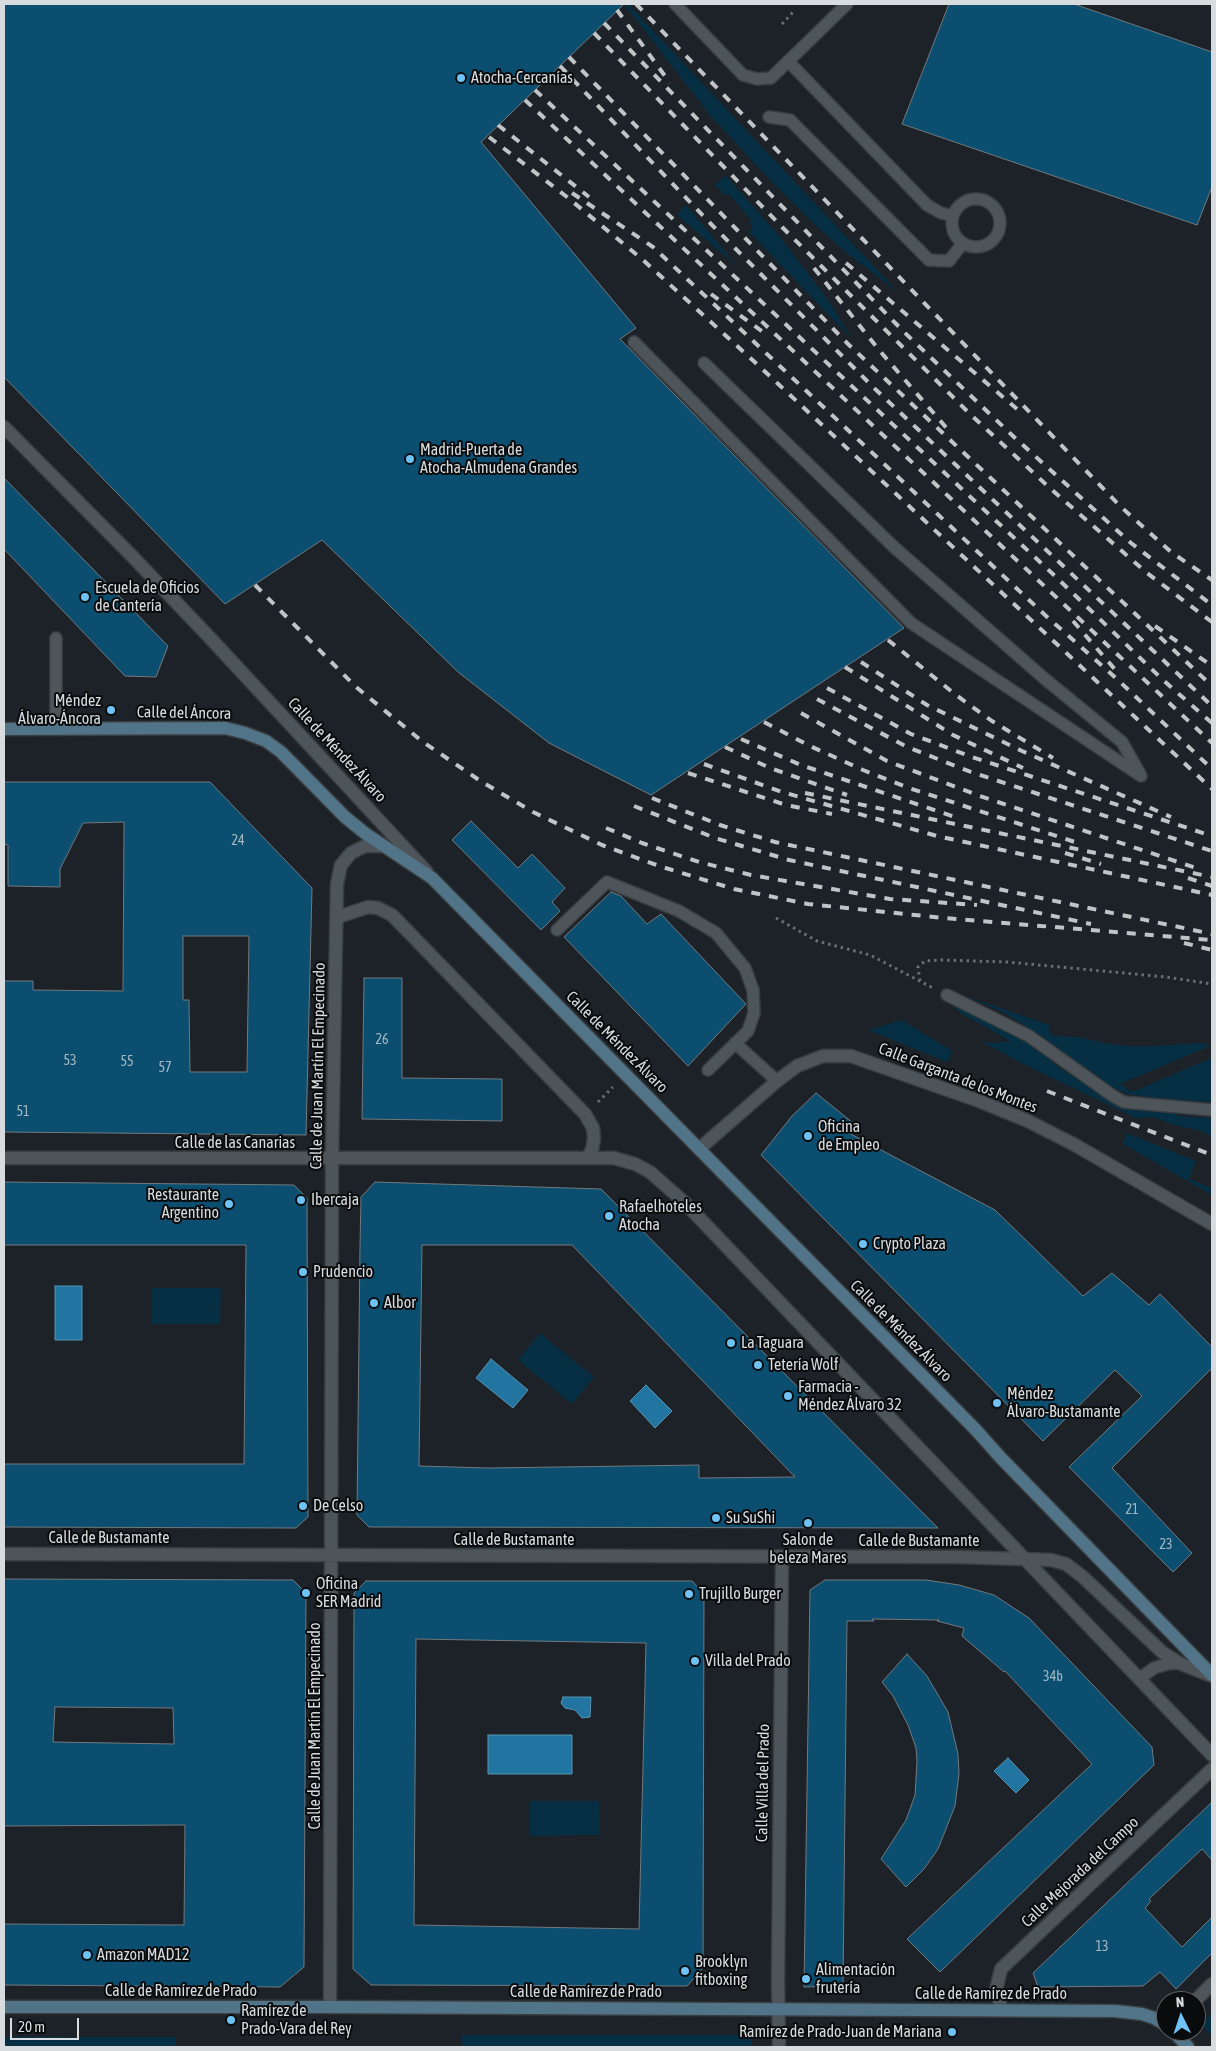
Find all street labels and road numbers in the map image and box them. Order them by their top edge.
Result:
street label: Calle de Méndez Álvaro [284,694,390,806]
street label: Calle del Áncora [137,703,231,723]
street label: Calle de Juan Martín El Empecinado [307,962,329,1170]
street label: Calle de Méndez Álvaro [562,987,672,1097]
street label: Calle Garganta de los Montes [876,1039,1040,1117]
street label: Calle de las Canarias [175,1133,295,1153]
street label: Calle de Méndez Álvaro [846,1276,956,1386]
street label: Calle de Bustamante [49,1528,169,1548]
street label: Calle de Bustamante [454,1530,574,1550]
street label: Calle de Bustamante [859,1531,979,1551]
street label: Calle de Juan Martín El Empecinado [305,1623,325,1829]
street label: Calle Villa del Prado [752,1724,774,1842]
street label: Calle Mejorada del Campo [1017,1813,1143,1931]
street label: Calle de Ramírez de Prado [105,1981,257,2001]
street label: Calle de Ramírez de Prado [510,1982,662,2002]
street label: Calle de Ramírez de Prado [915,1984,1067,2004]

